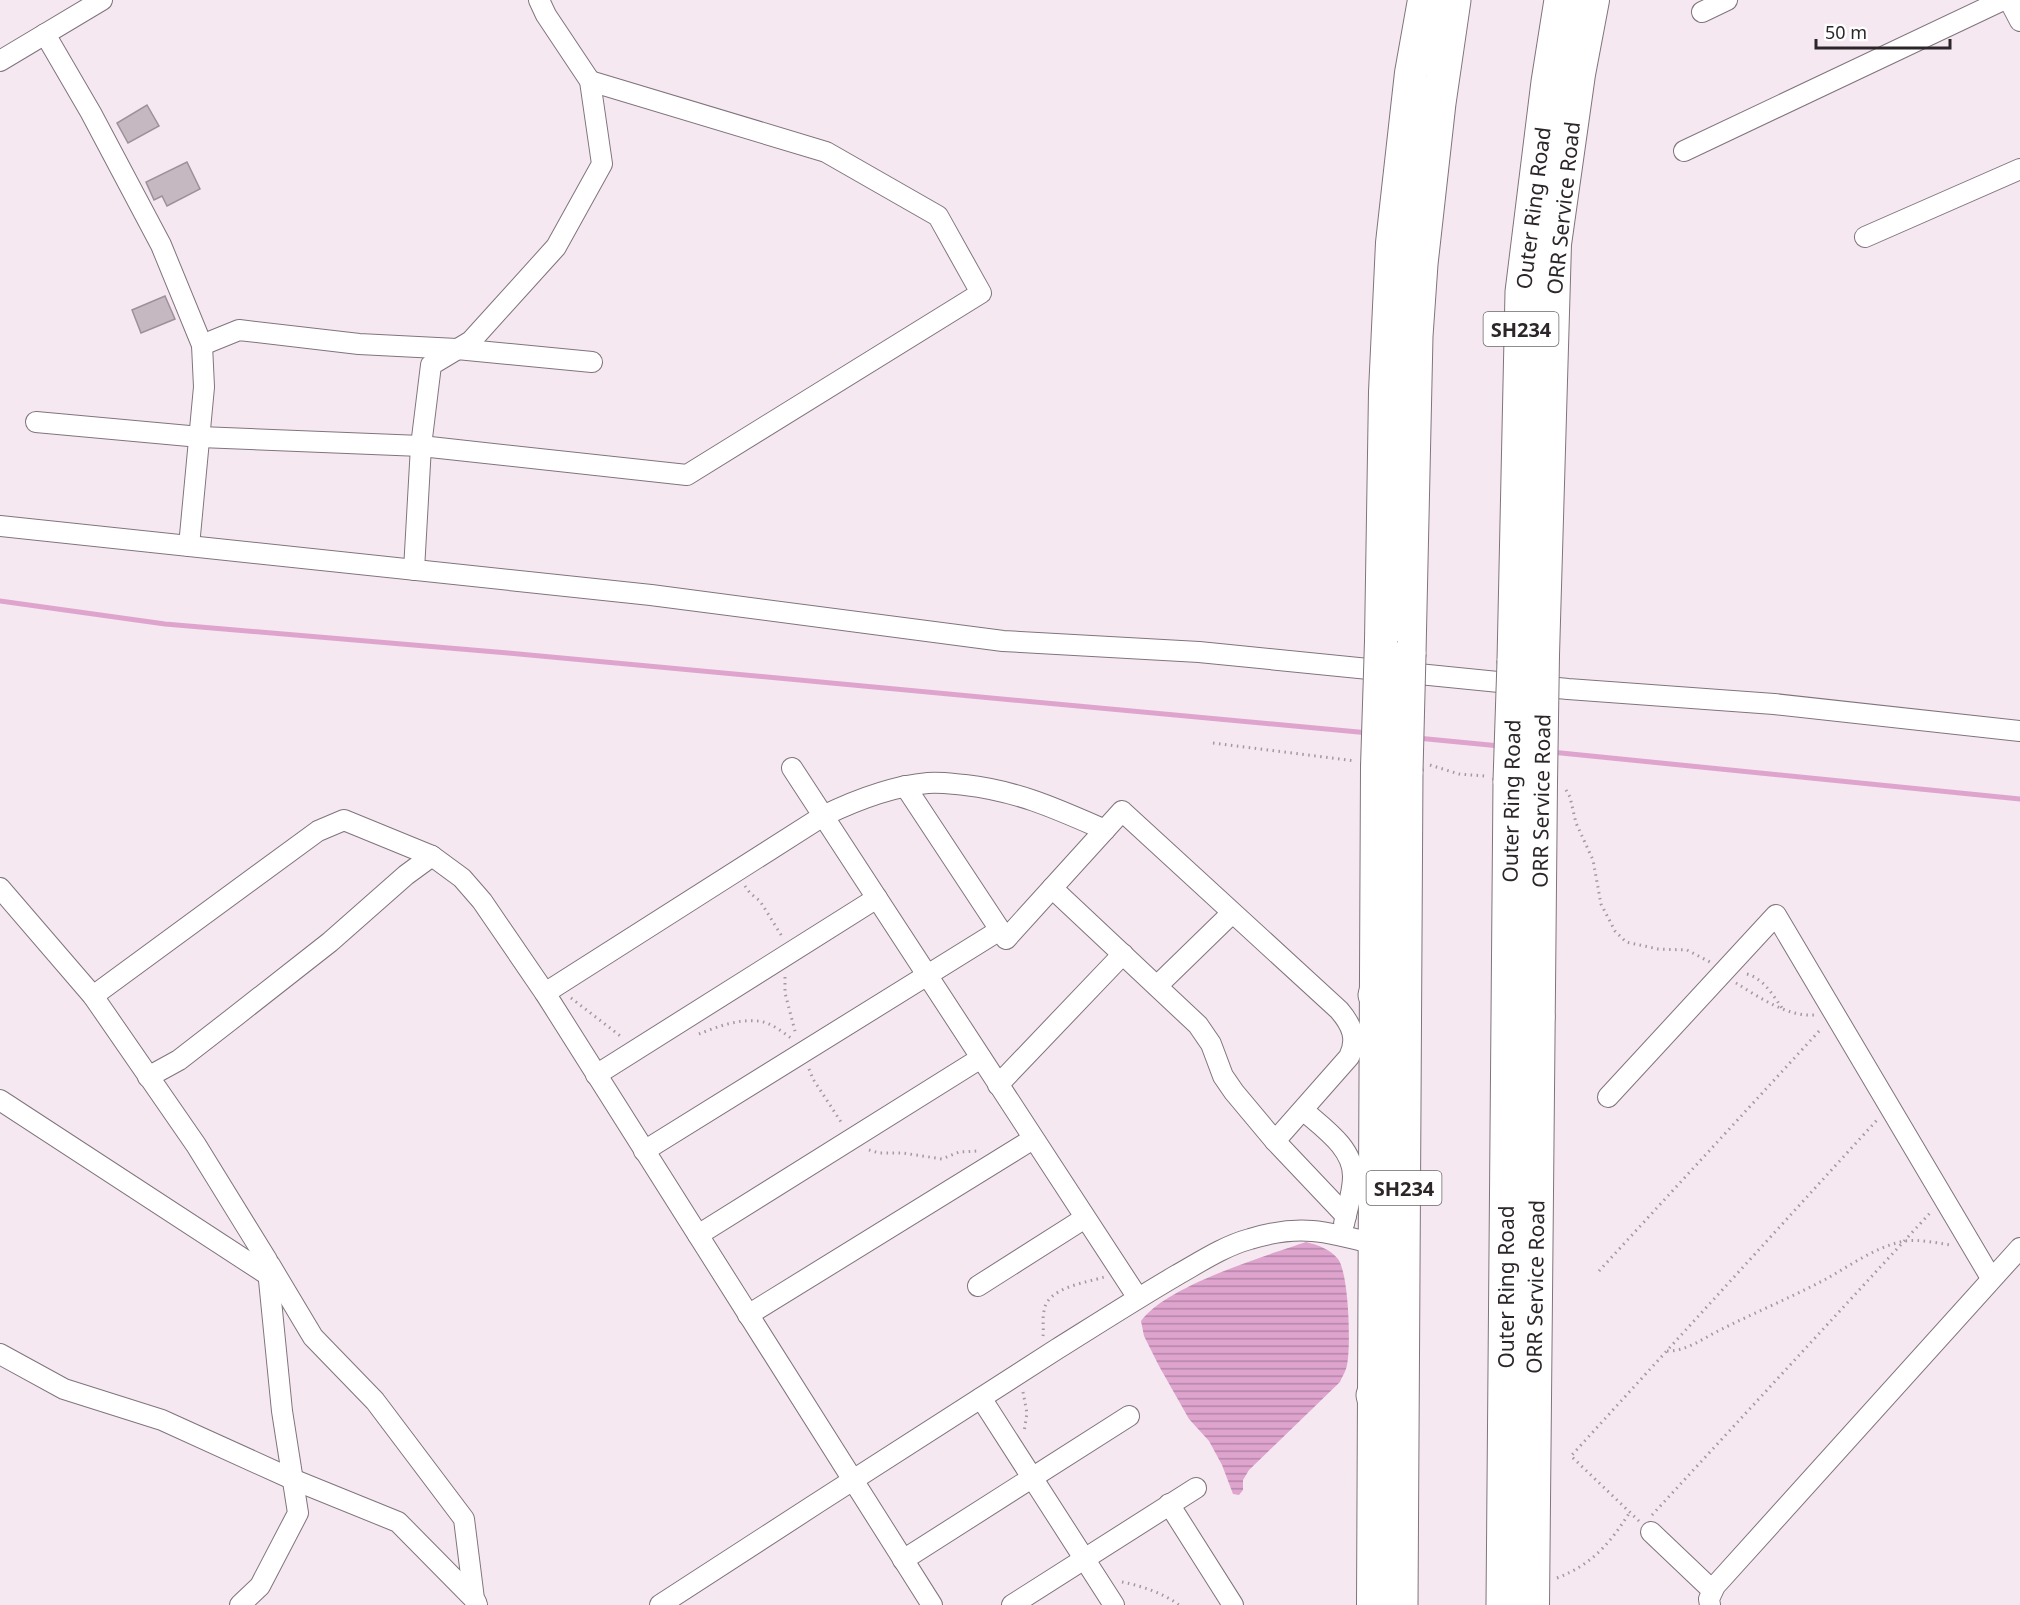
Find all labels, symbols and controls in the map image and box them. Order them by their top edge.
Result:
scale bar [1816,12,1950,50]
text: 50 m [1825,20,1867,44]
street label: ORR Service Road [1540,120,1586,296]
street label: Outer Ring Road [1509,125,1557,291]
road number: SH234 [1484,312,1558,346]
street label: ORR Service Road [1525,714,1557,888]
street label: Outer Ring Road [1496,719,1526,883]
road number: SH234 [1366,1171,1442,1205]
street label: ORR Service Road [1519,1200,1551,1374]
street label: Outer Ring Road [1492,1205,1520,1369]

